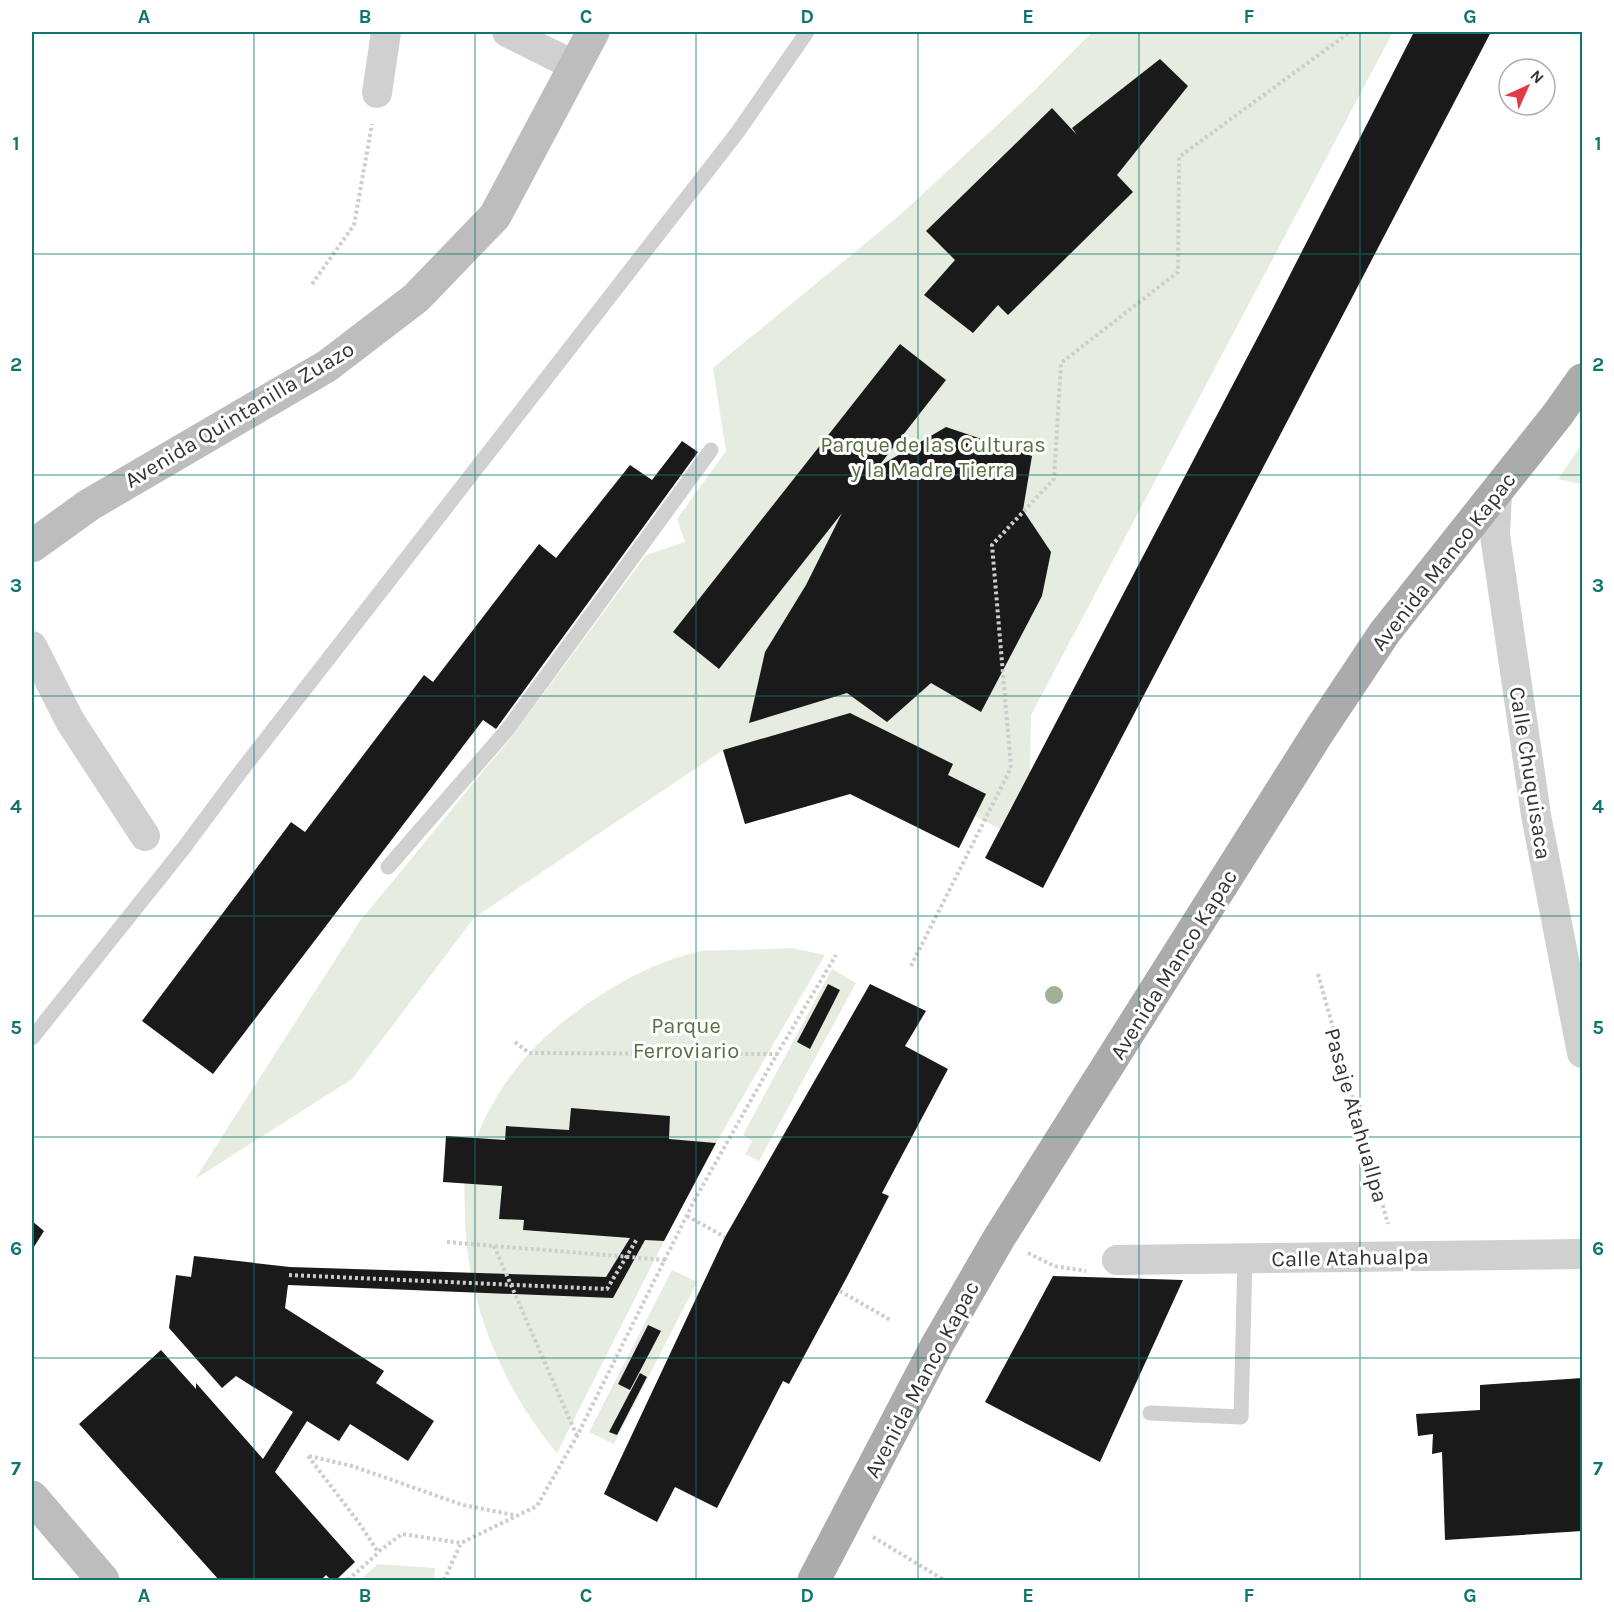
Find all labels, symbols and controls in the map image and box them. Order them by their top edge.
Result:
text: A [138,5,151,28]
text: B [359,5,371,28]
text: C [580,5,592,28]
text: D [800,5,814,28]
text: E [1022,5,1034,28]
text: F [1244,5,1255,28]
text: G [1463,5,1477,28]
north arrow [1497,57,1557,117]
text: N [1526,66,1548,88]
text: 1 [12,132,20,155]
text: 1 [1594,132,1602,155]
street label: Avenida Quintanilla Zuazo [120,336,359,494]
text: 2 [10,353,22,376]
text: 2 [1592,353,1604,376]
park label: Parque de las Culturas y la Madre Tierra [820,432,1046,483]
street label: Avenida Manco Kapac [1366,467,1521,656]
text: 3 [10,574,22,597]
text: 3 [1592,574,1604,597]
street label: Calle Chuquisaca [1504,685,1556,861]
text: 4 [10,795,22,818]
text: 4 [1592,795,1604,818]
street label: Avenida Manco Kapac [1105,865,1243,1064]
park label: Parque Ferroviario [633,1013,739,1064]
text: 5 [10,1016,22,1039]
text: 5 [1592,1016,1604,1039]
street label: Pasaje Atahuallpa [1319,1025,1393,1206]
text: 6 [10,1237,22,1260]
text: 6 [1592,1237,1604,1260]
street label: Calle Atahualpa [1271,1244,1429,1272]
street label: Avenida Manco Kapac [859,1277,985,1482]
text: 7 [11,1457,21,1480]
text: 7 [1593,1457,1603,1480]
text: A [138,1584,151,1607]
text: B [359,1584,371,1607]
text: C [580,1584,592,1607]
text: D [800,1584,814,1607]
text: E [1022,1584,1034,1607]
text: F [1244,1584,1255,1607]
text: G [1463,1584,1477,1607]

